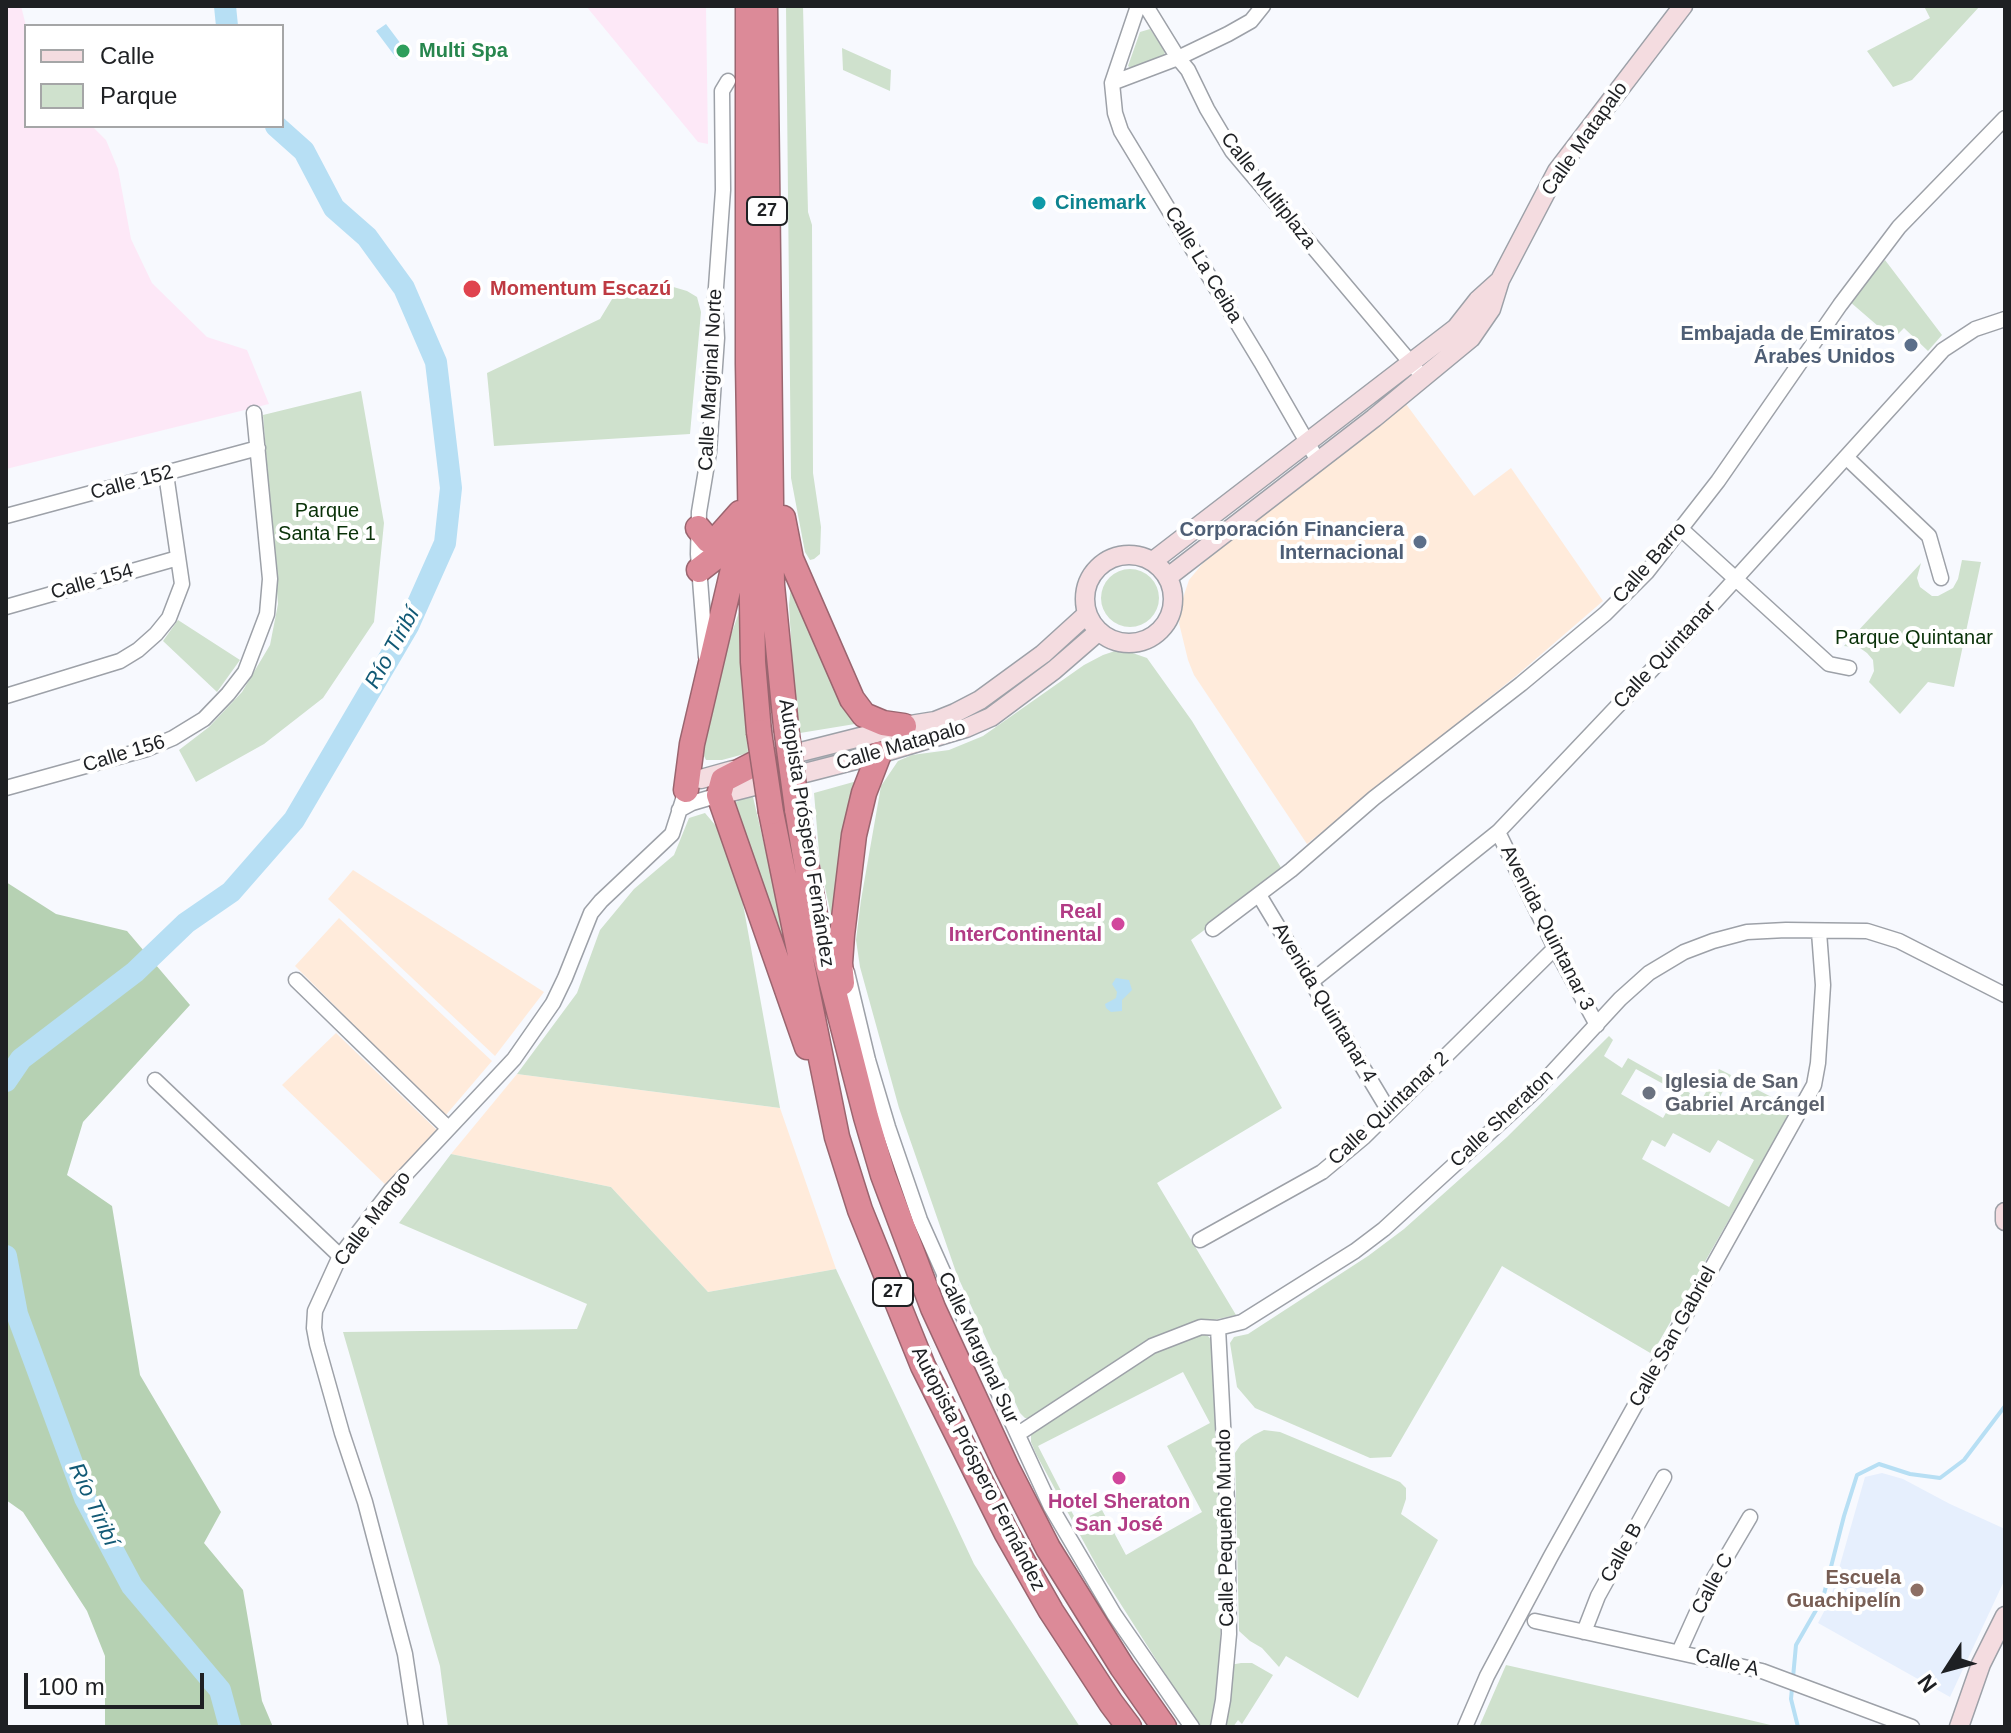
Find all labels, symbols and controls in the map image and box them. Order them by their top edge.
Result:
legend [24,24,284,128]
place label: Multi Spa [419,39,508,63]
text: Calle [100,42,155,69]
marker: Multi Spa [394,42,412,60]
street label: Calle Matapalo [1537,77,1633,201]
text: Parque [100,82,177,109]
street label: Calle Multiplaza [1215,128,1321,254]
place label: Cinemark [1055,191,1146,215]
marker: Cinemark [1030,194,1048,212]
road number: 27 [747,197,787,225]
street label: Calle La Ceiba [1159,203,1247,327]
place label: Momentum Escazú [490,277,671,301]
marker: Momentum Escazú [461,278,483,300]
street label: Calle Marginal Norte [694,288,728,472]
place label: Embajada de Emiratos Árabes Unidos [1680,322,1895,369]
marker: Embajada de Emiratos Árabes Unidos [1902,336,1920,354]
street label: Calle 152 [88,460,176,506]
park label: Parque Santa Fe 1 [278,499,376,546]
street label: Calle Barro [1608,517,1692,609]
place label: Corporación Financiera Internacional [1180,518,1404,565]
marker: Corporación Financiera Internacional [1411,533,1429,551]
street label: Calle 154 [48,559,136,605]
street label: Calle Quintanar [1609,596,1721,714]
water label: Río Tiribí [360,603,426,693]
park label: Parque Quintanar [1835,626,1993,650]
street label: Autopista Próspero Fernández [773,697,839,969]
street label: Calle Matapalo [834,716,968,776]
street label: Calle 156 [80,730,168,778]
street label: Avenida Quintanar 3 [1495,841,1599,1015]
place label: Real InterContinental [949,900,1102,947]
marker: Real InterContinental [1109,915,1127,933]
street label: Avenida Quintanar 4 [1267,919,1381,1087]
street label: Calle Quintanar 2 [1324,1047,1454,1171]
street label: Calle Sheraton [1445,1065,1559,1173]
place label: Iglesia de San Gabriel Arcángel [1665,1070,1825,1117]
marker: Iglesia de San Gabriel Arcángel [1640,1084,1658,1102]
street label: Calle Mango [330,1167,416,1271]
street label: Calle San Gabriel [1625,1263,1721,1411]
street label: Calle Marginal Sur [932,1268,1024,1428]
road number: 27 [873,1278,913,1306]
street label: Autopista Próspero Fernández [906,1343,1050,1595]
street label: Calle Pequeño Mundo [1212,1429,1240,1627]
water label: Río Tiribí [62,1459,124,1551]
marker: Hotel Sheraton San José [1110,1469,1128,1487]
place label: Hotel Sheraton San José [1048,1490,1190,1537]
street label: Calle B [1596,1519,1648,1587]
street label: Calle C [1687,1549,1739,1619]
place label: Escuela Guachipelín [1787,1566,1901,1613]
marker: Escuela Guachipelín [1908,1581,1926,1599]
north arrow [1907,1629,1987,1709]
street label: Calle A [1693,1644,1761,1682]
scale bar [28,1657,208,1707]
text: N [1912,1670,1942,1697]
text: 100 m [38,1673,105,1700]

